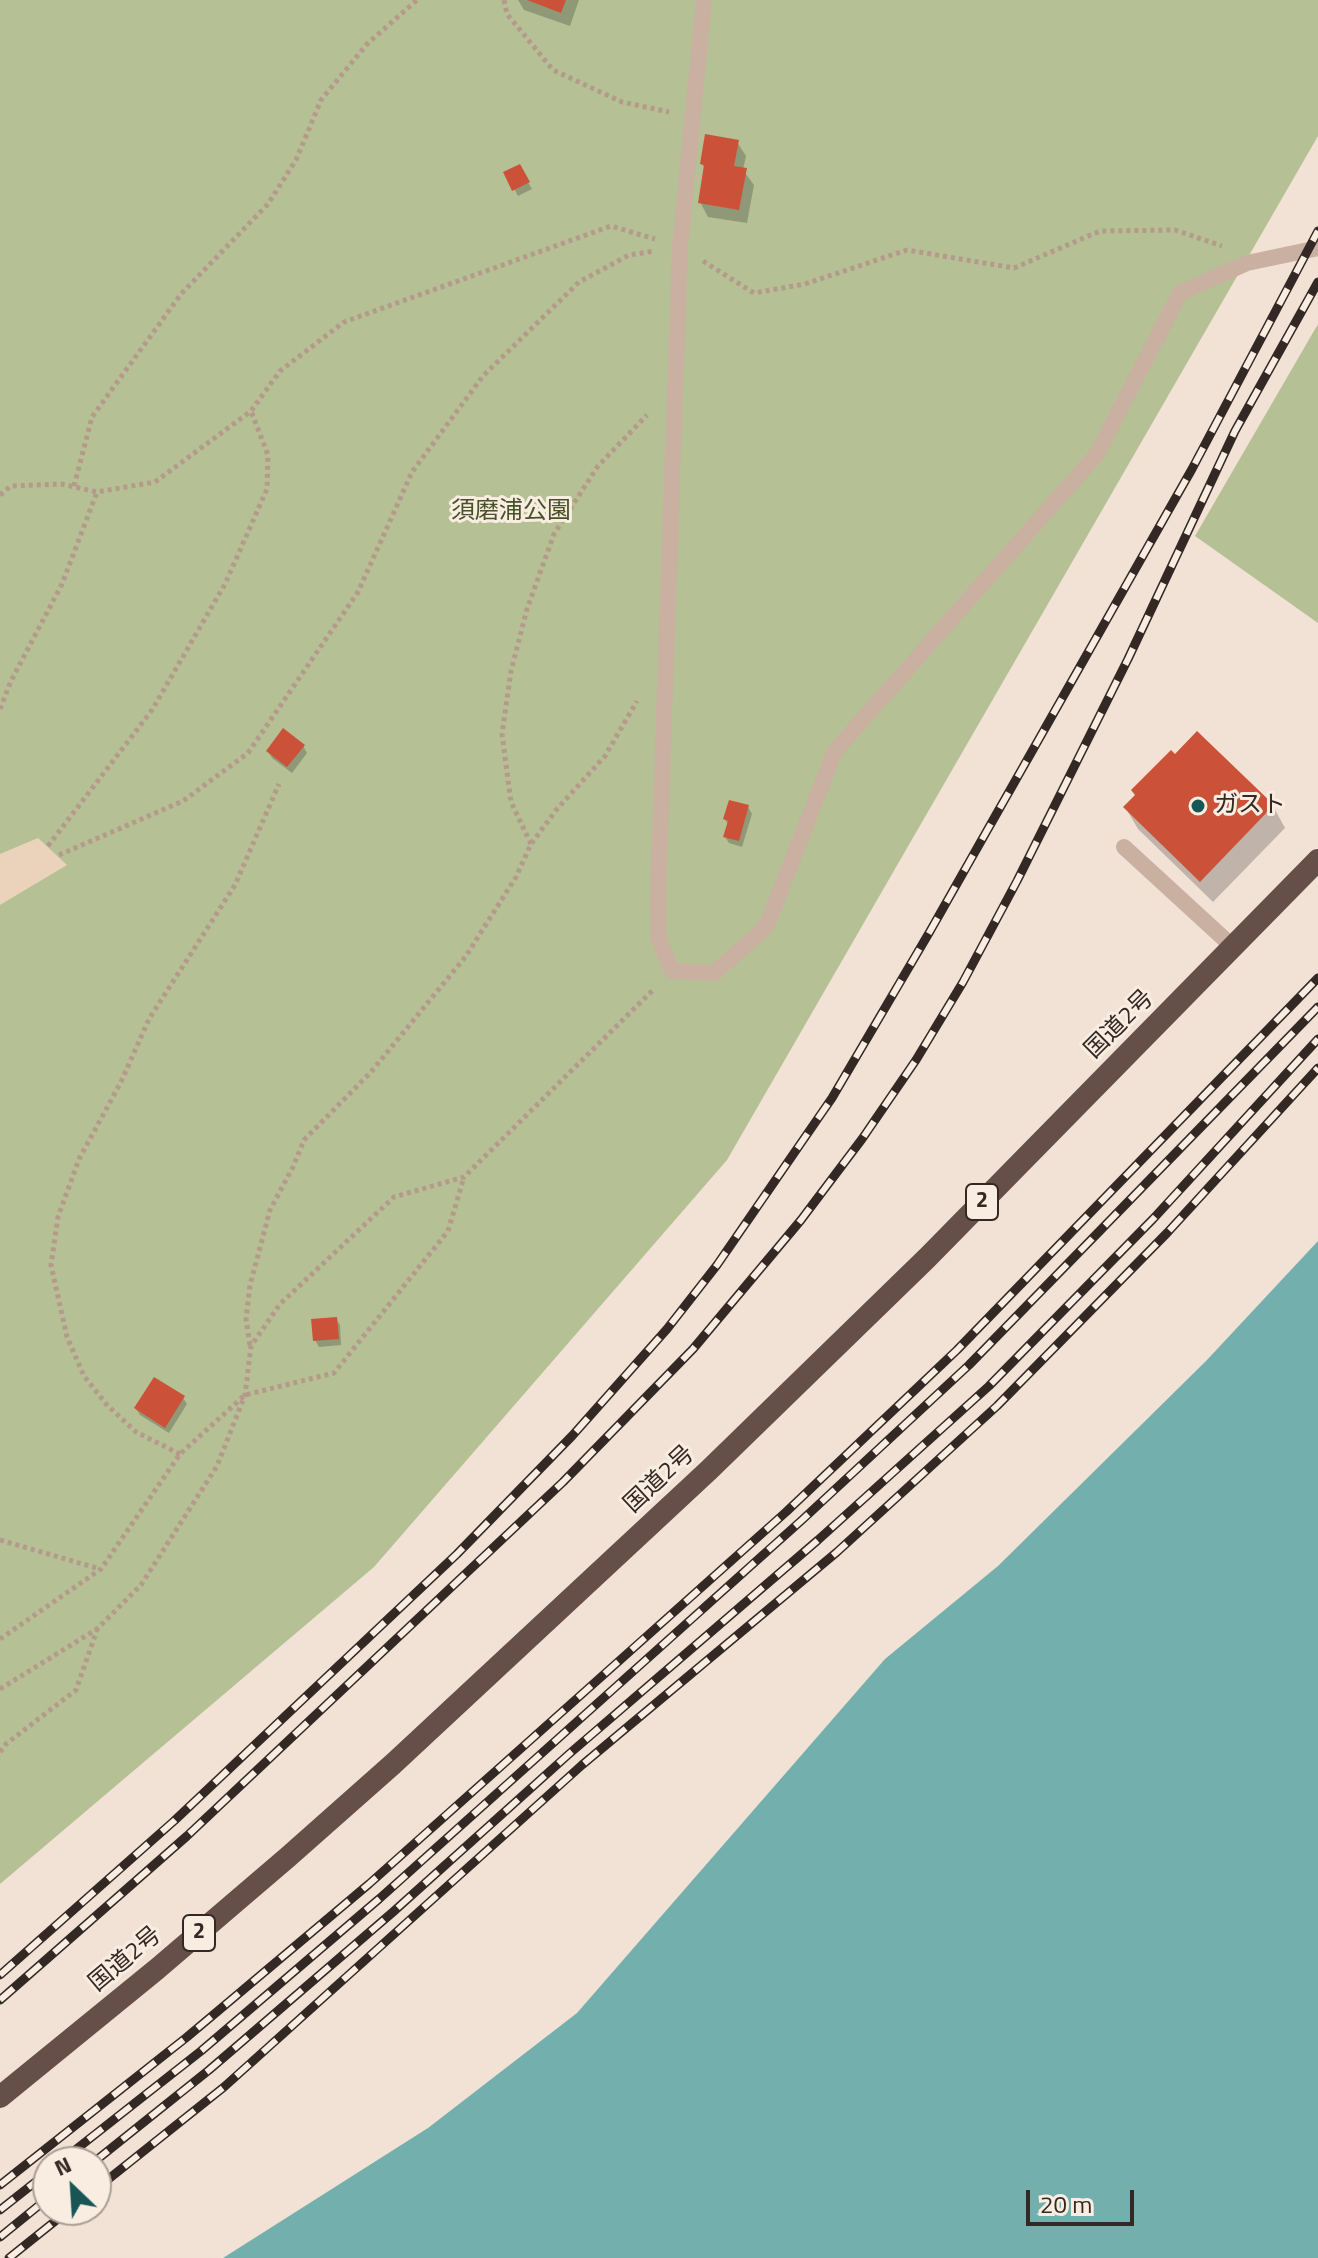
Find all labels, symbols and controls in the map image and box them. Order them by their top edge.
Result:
park label: 須磨浦公園 [451,498,571,526]
place label: ガスト [1214,792,1286,820]
marker: ガスト [1189,797,1207,815]
street label: 国道2号 [1080,985,1160,1065]
road number: 2 [966,1184,998,1220]
street label: 国道2号 [619,1440,701,1520]
road number: 2 [183,1915,215,1951]
street label: 国道2号 [84,1922,168,1998]
north arrow [32,2146,112,2226]
text: N [49,2147,77,2185]
scale bar [1030,2174,1138,2224]
text: 20 m [1040,2186,1092,2222]

